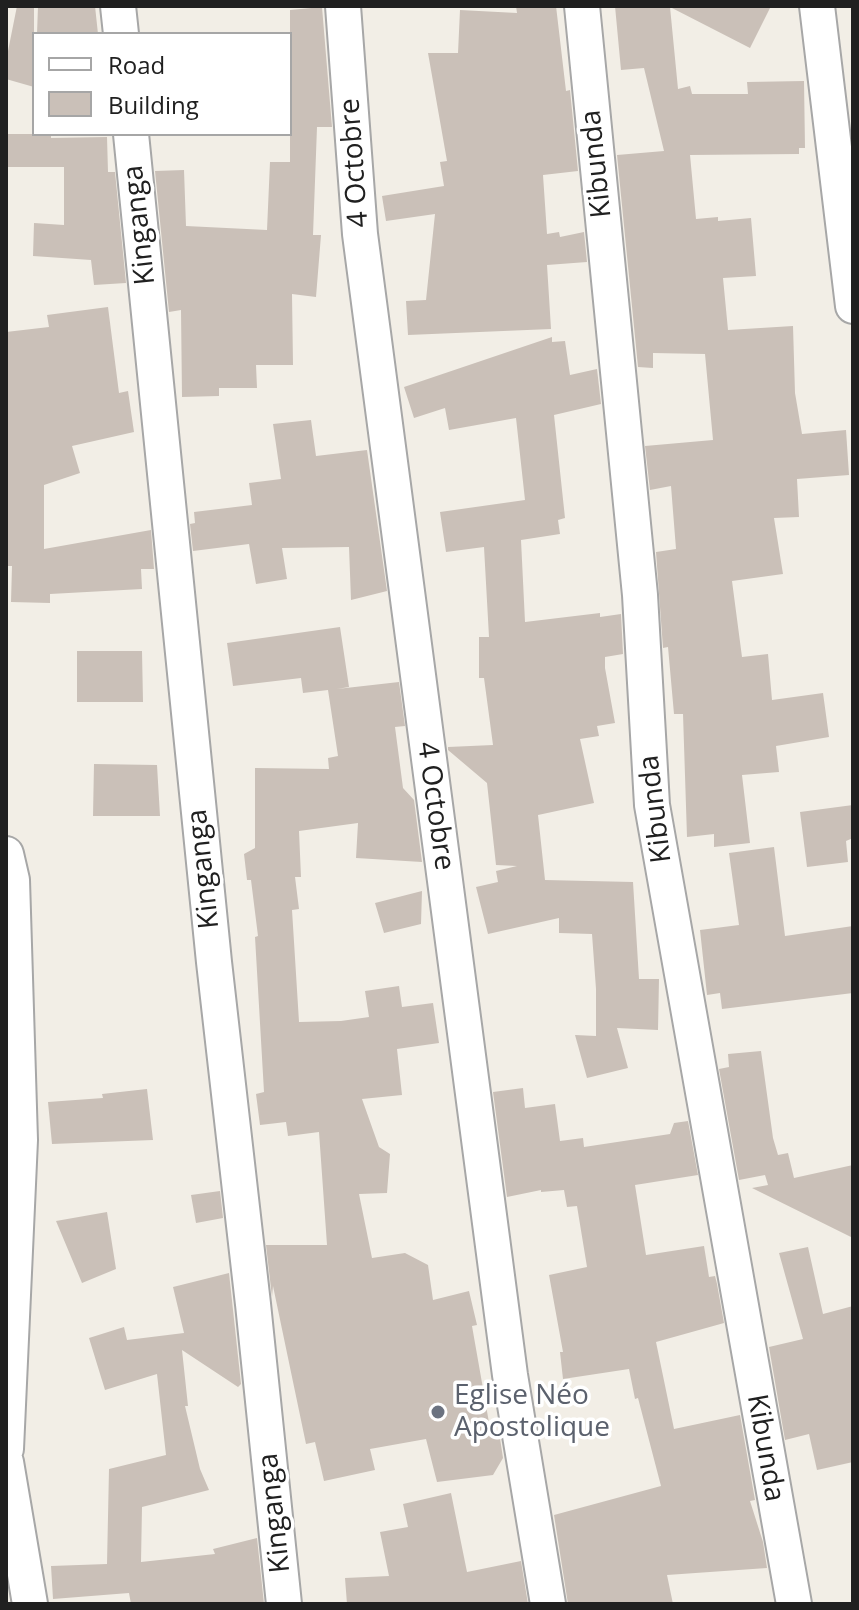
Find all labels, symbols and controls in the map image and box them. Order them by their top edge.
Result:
legend [32,32,292,136]
text: Road [108,48,165,81]
text: Building [108,88,199,121]
street label: 4 Octobre [334,97,376,229]
street label: Kibunda [575,108,619,220]
street label: Kinganga [117,164,163,286]
street label: 4 Octobre [409,739,461,873]
street label: Kibunda [633,753,679,865]
street label: Kinganga [181,808,227,930]
place label: Eglise Néo Apostolique [454,1379,610,1445]
street label: Kibunda [739,1392,791,1504]
marker: Eglise Néo Apostolique [429,1403,447,1421]
street label: Kinganga [252,1452,298,1574]

